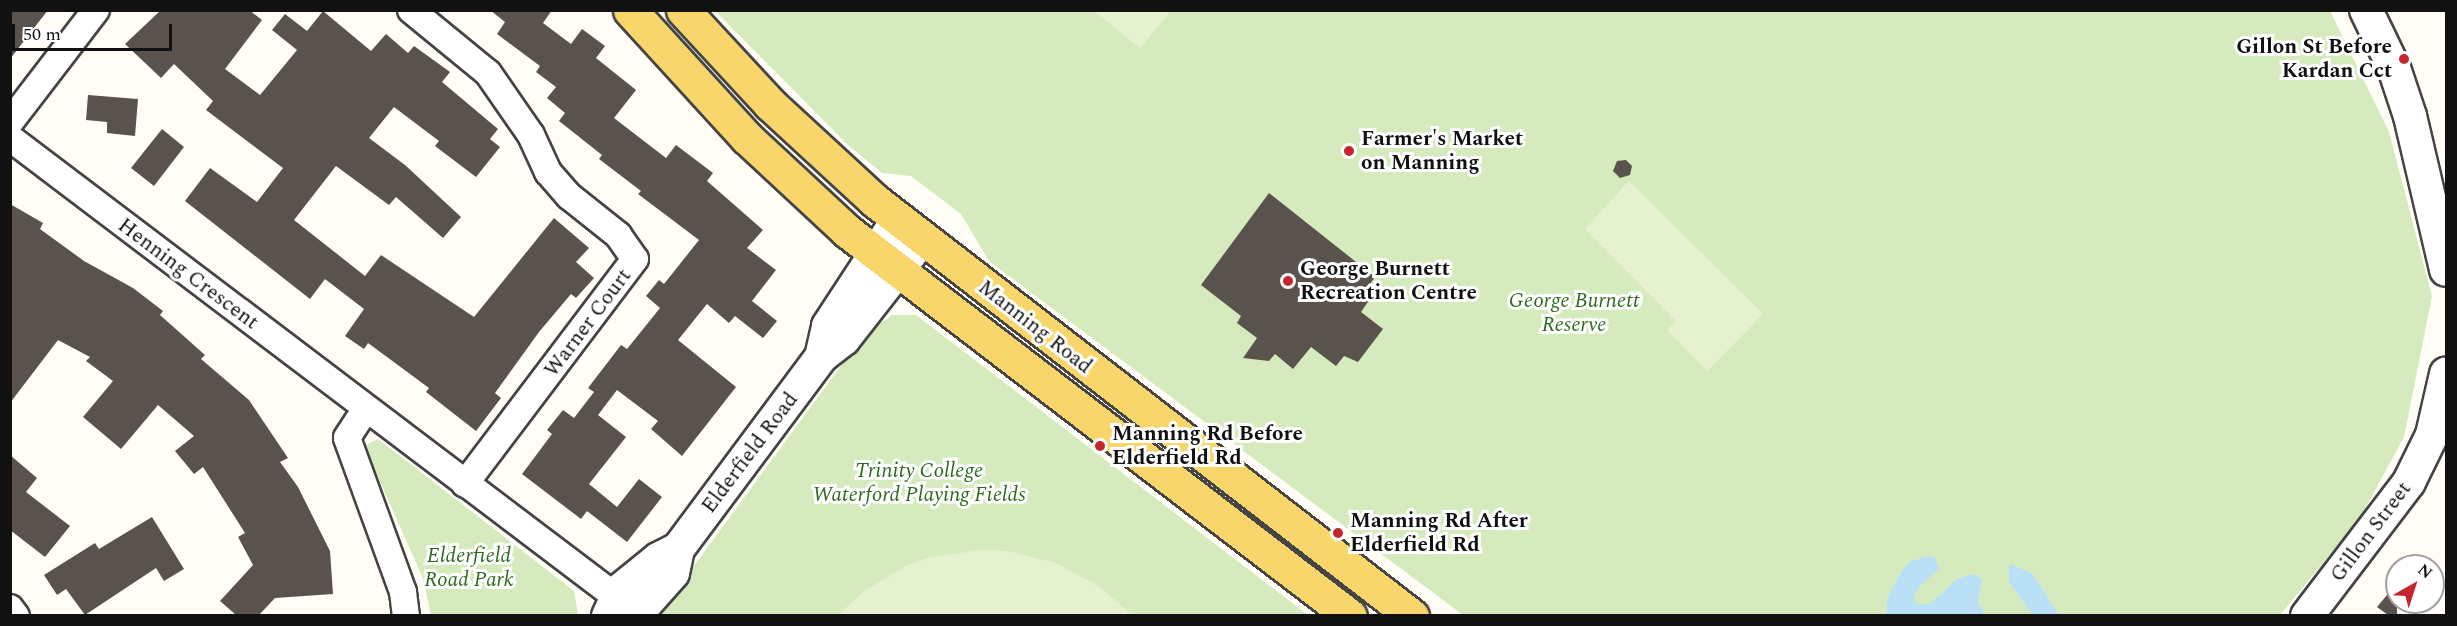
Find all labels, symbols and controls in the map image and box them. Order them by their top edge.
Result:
scale bar [15,12,176,50]
text: 50 m [23,21,61,48]
place label: Gillon St Before Kardan Cct [2236,34,2392,84]
marker: Gillon St Before Kardan Cct [2397,52,2411,66]
place label: Farmer's Market on Manning [1361,126,1523,176]
marker: Farmer's Market on Manning [1342,144,1356,158]
street label: Henning Crescent [113,213,263,335]
place label: George Burnett Recreation Centre [1300,256,1477,306]
street label: Warner Court [539,264,637,382]
marker: George Burnett Recreation Centre [1281,274,1295,288]
street label: Manning Road [973,275,1097,379]
park label: George Burnett Reserve [1509,288,1639,338]
street label: Elderfield Road [696,388,804,518]
place label: Manning Rd Before Elderfield Rd [1112,421,1303,471]
marker: Manning Rd Before Elderfield Rd [1093,439,1107,453]
park label: Trinity College Waterford Playing Fields [812,458,1026,508]
street label: Gillon Street [2325,477,2417,587]
place label: Manning Rd After Elderfield Rd [1350,508,1528,558]
marker: Manning Rd After Elderfield Rd [1331,526,1345,540]
park label: Elderfield Road Park [424,543,514,593]
north arrow [2385,554,2445,614]
text: N [2412,558,2438,585]

